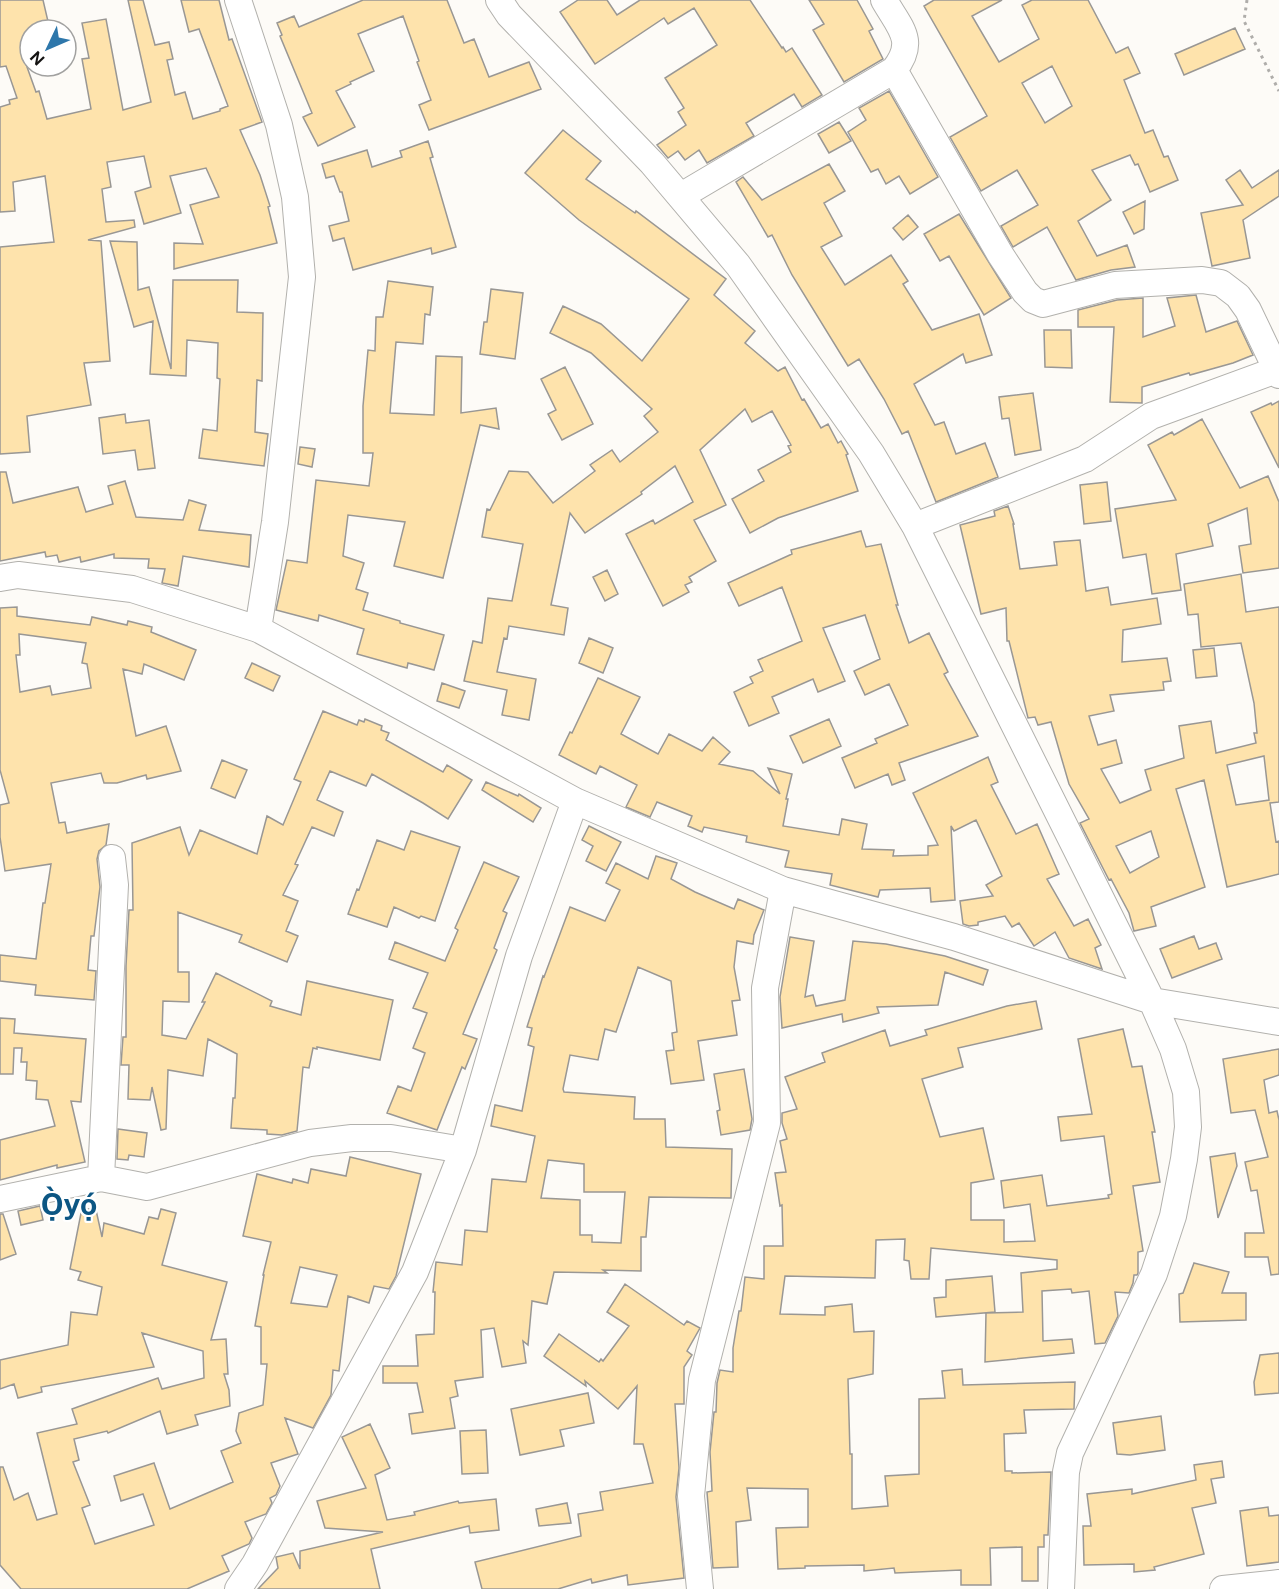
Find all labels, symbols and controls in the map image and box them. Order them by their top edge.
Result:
north arrow [18,18,78,78]
text: N [26,47,49,69]
district label: Ọ̀yọ́ [41,1186,97,1222]

